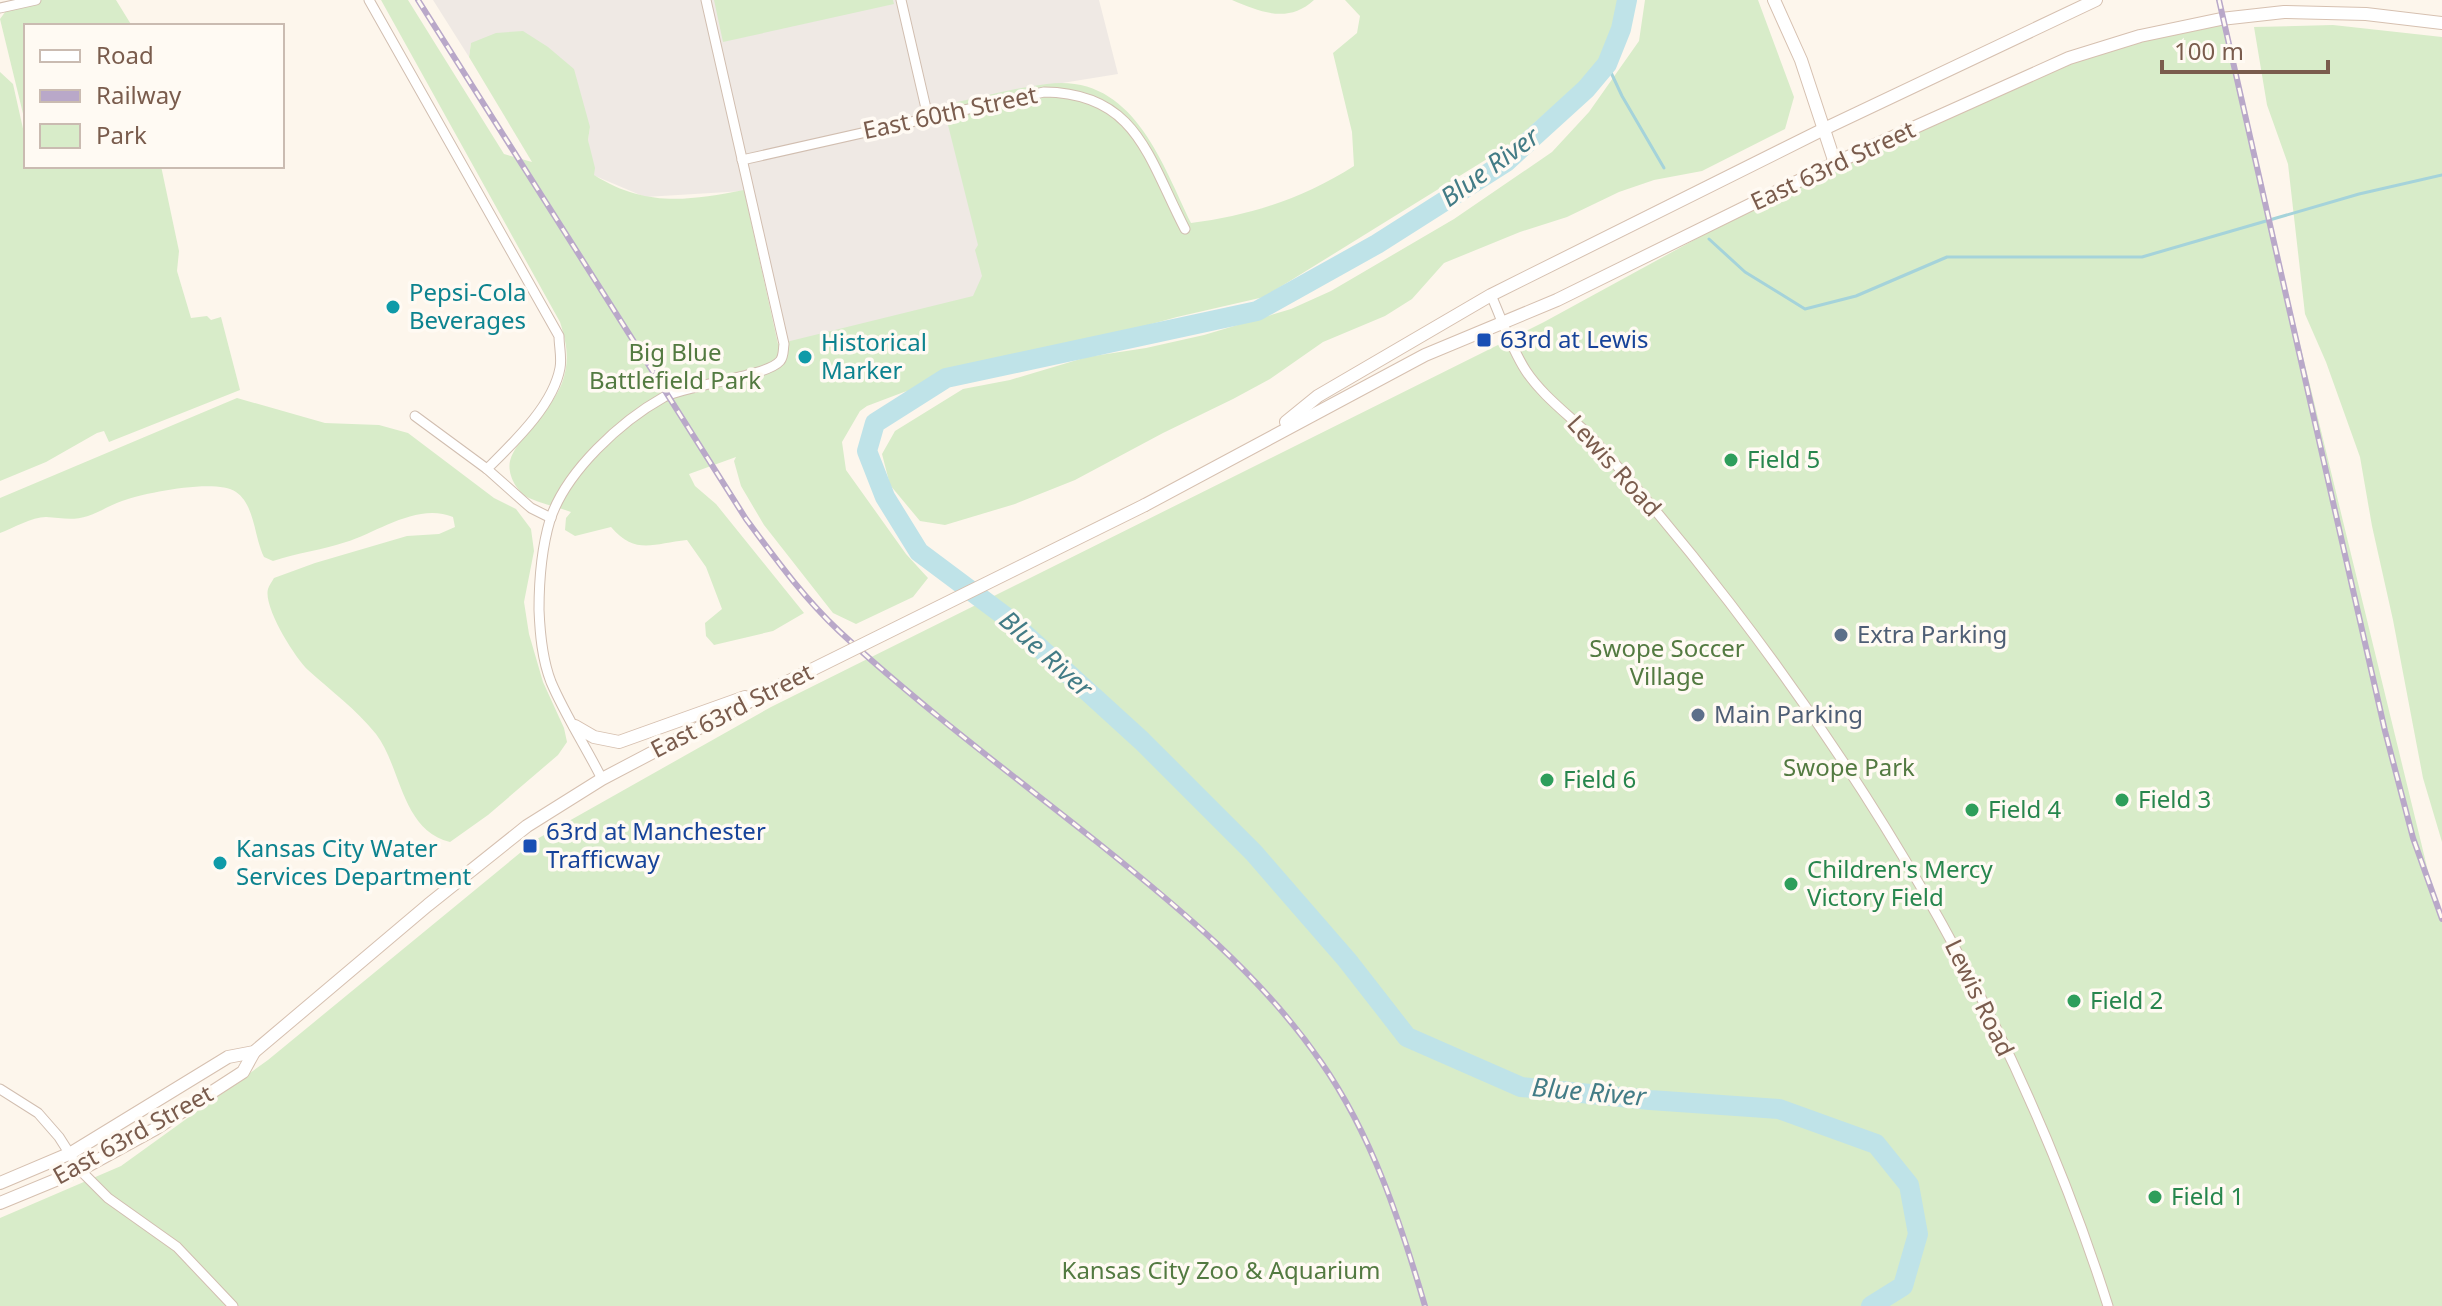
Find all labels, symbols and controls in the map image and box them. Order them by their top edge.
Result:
legend [24,24,284,168]
scale bar [2162,24,2328,74]
text: 100 m [2174,34,2244,67]
text: Road [96,38,154,71]
street label: East 60th Street [859,77,1040,146]
text: Railway [96,78,182,111]
street label: East 63rd Street [1745,112,1920,217]
water label: Blue River [1433,117,1548,214]
text: Park [96,118,147,151]
place label: Pepsi-Cola Beverages [409,275,527,336]
marker: Pepsi-Cola Beverages [384,298,402,316]
place label: 63rd at Lewis [1500,322,1648,355]
place label: Historical Marker [821,325,927,386]
marker: 63rd at Lewis [1475,331,1493,349]
park label: Big Blue Battlefield Park [589,335,761,396]
marker: Historical Marker [796,348,814,366]
street label: Lewis Road [1561,407,1670,523]
place label: Field 5 [1747,442,1820,475]
marker: Field 5 [1722,451,1740,469]
water label: Blue River [992,602,1102,706]
place label: Extra Parking [1857,617,2007,650]
marker: Extra Parking [1832,626,1850,644]
park label: Swope Soccer Village [1589,631,1745,692]
street label: East 63rd Street [644,654,818,765]
place label: Main Parking [1714,697,1863,730]
marker: Main Parking [1689,706,1707,724]
park label: Swope Park [1783,750,1915,783]
place label: Field 6 [1563,762,1636,795]
marker: Field 6 [1538,771,1556,789]
place label: Field 3 [2138,782,2211,815]
marker: Field 3 [2113,791,2131,809]
place label: Field 4 [1988,792,2061,825]
marker: Field 4 [1963,801,1981,819]
place label: 63rd at Manchester Trafficway [546,814,766,875]
place label: Kansas City Water Services Department [236,831,471,892]
marker: 63rd at Manchester Trafficway [521,837,539,855]
place label: Children's Mercy Victory Field [1807,852,1993,913]
marker: Kansas City Water Services Department [211,854,229,872]
marker: Children's Mercy Victory Field [1782,875,1800,893]
street label: Lewis Road [1938,933,2023,1061]
place label: Field 2 [2090,983,2163,1016]
marker: Field 2 [2065,992,2083,1010]
water label: Blue River [1531,1068,1649,1114]
street label: East 63rd Street [46,1076,218,1191]
place label: Field 1 [2171,1179,2244,1212]
marker: Field 1 [2146,1188,2164,1206]
park label: Kansas City Zoo & Aquarium [1062,1253,1380,1286]

